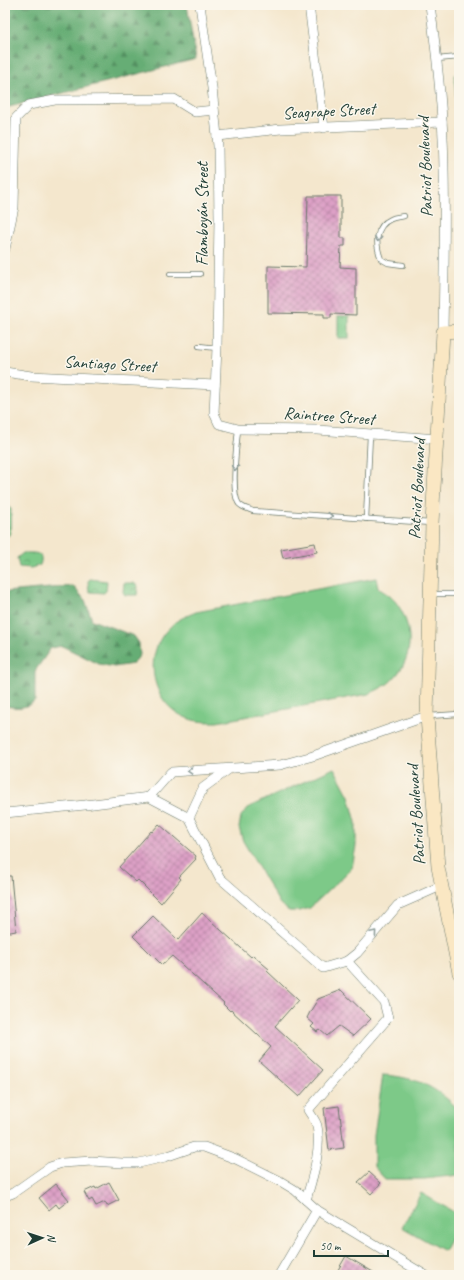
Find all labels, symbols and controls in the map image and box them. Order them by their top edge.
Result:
street label: Seagrape Street [282,98,378,124]
street label: Patriot Boulevard [413,114,437,218]
street label: Flamboyán Street [192,160,213,266]
one-way arrow [373,236,382,242]
street label: Santiago Street [63,351,159,377]
street label: Raintree Street [283,402,378,430]
street label: Patriot Boulevard [404,436,430,540]
one-way arrow [231,464,240,471]
one-way arrow [327,512,333,521]
street label: Patriot Boulevard [402,762,430,866]
one-way arrow [187,767,193,776]
one-way arrow [369,930,376,938]
north arrow [22,1218,62,1258]
scale bar [314,1232,388,1258]
text: N [45,1234,59,1243]
text: 50 m [320,1238,342,1254]

